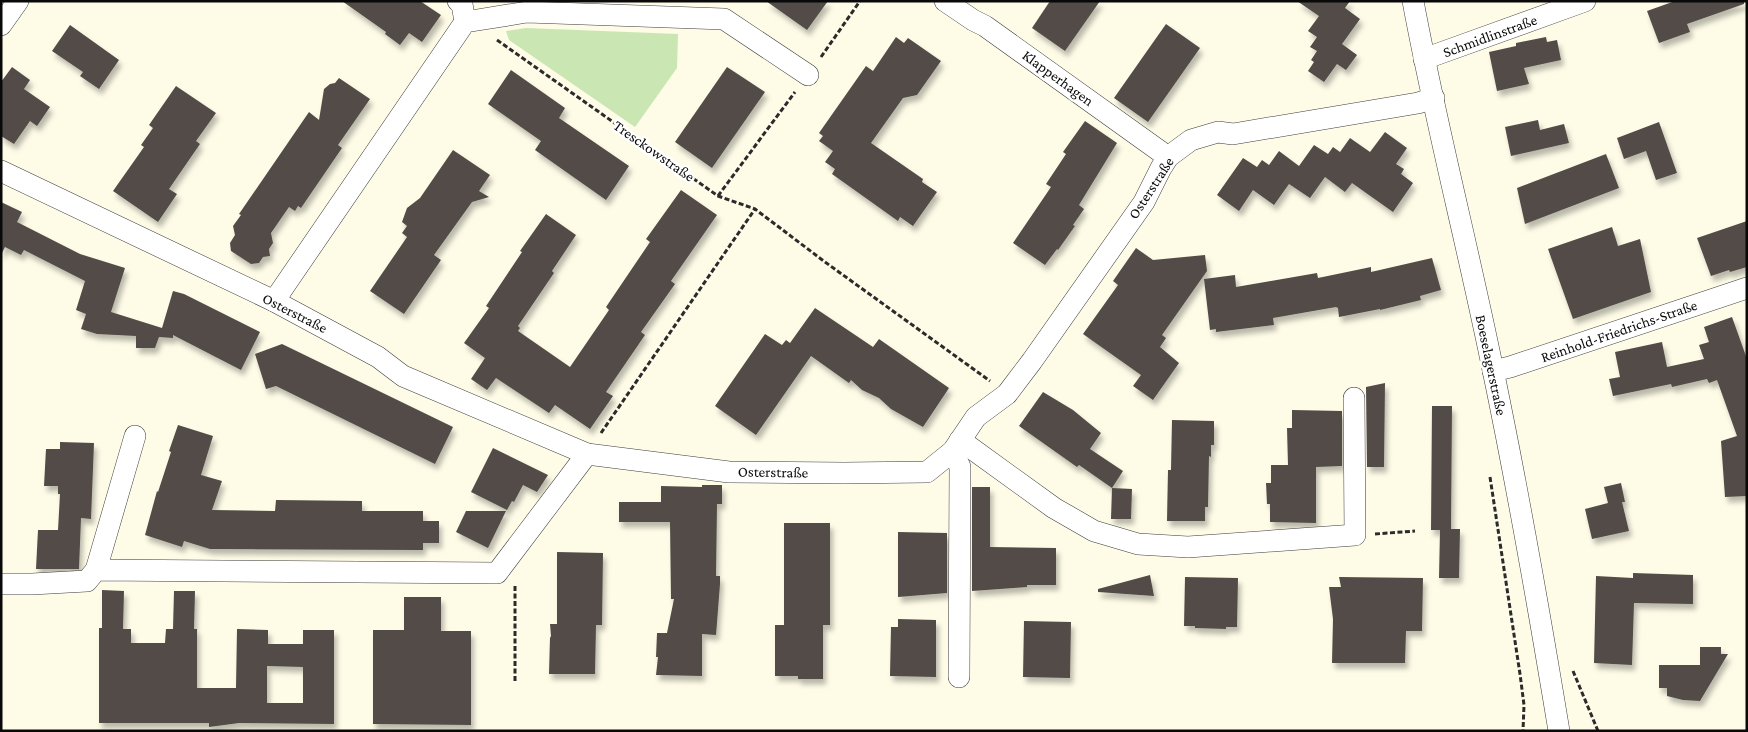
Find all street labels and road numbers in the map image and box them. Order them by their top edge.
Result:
street label: Schmidlinstraße [1441,11,1540,60]
street label: Klapperhagen [1019,47,1097,110]
street label: Tresckowstraße [611,117,698,185]
street label: Osterstraße [1125,154,1177,222]
street label: Osterstraße [260,290,330,336]
street label: Reinhold-Friedrichs-Straße [1539,297,1700,365]
street label: Boeselagerstraße [1472,313,1510,417]
street label: Osterstraße [738,463,809,481]

